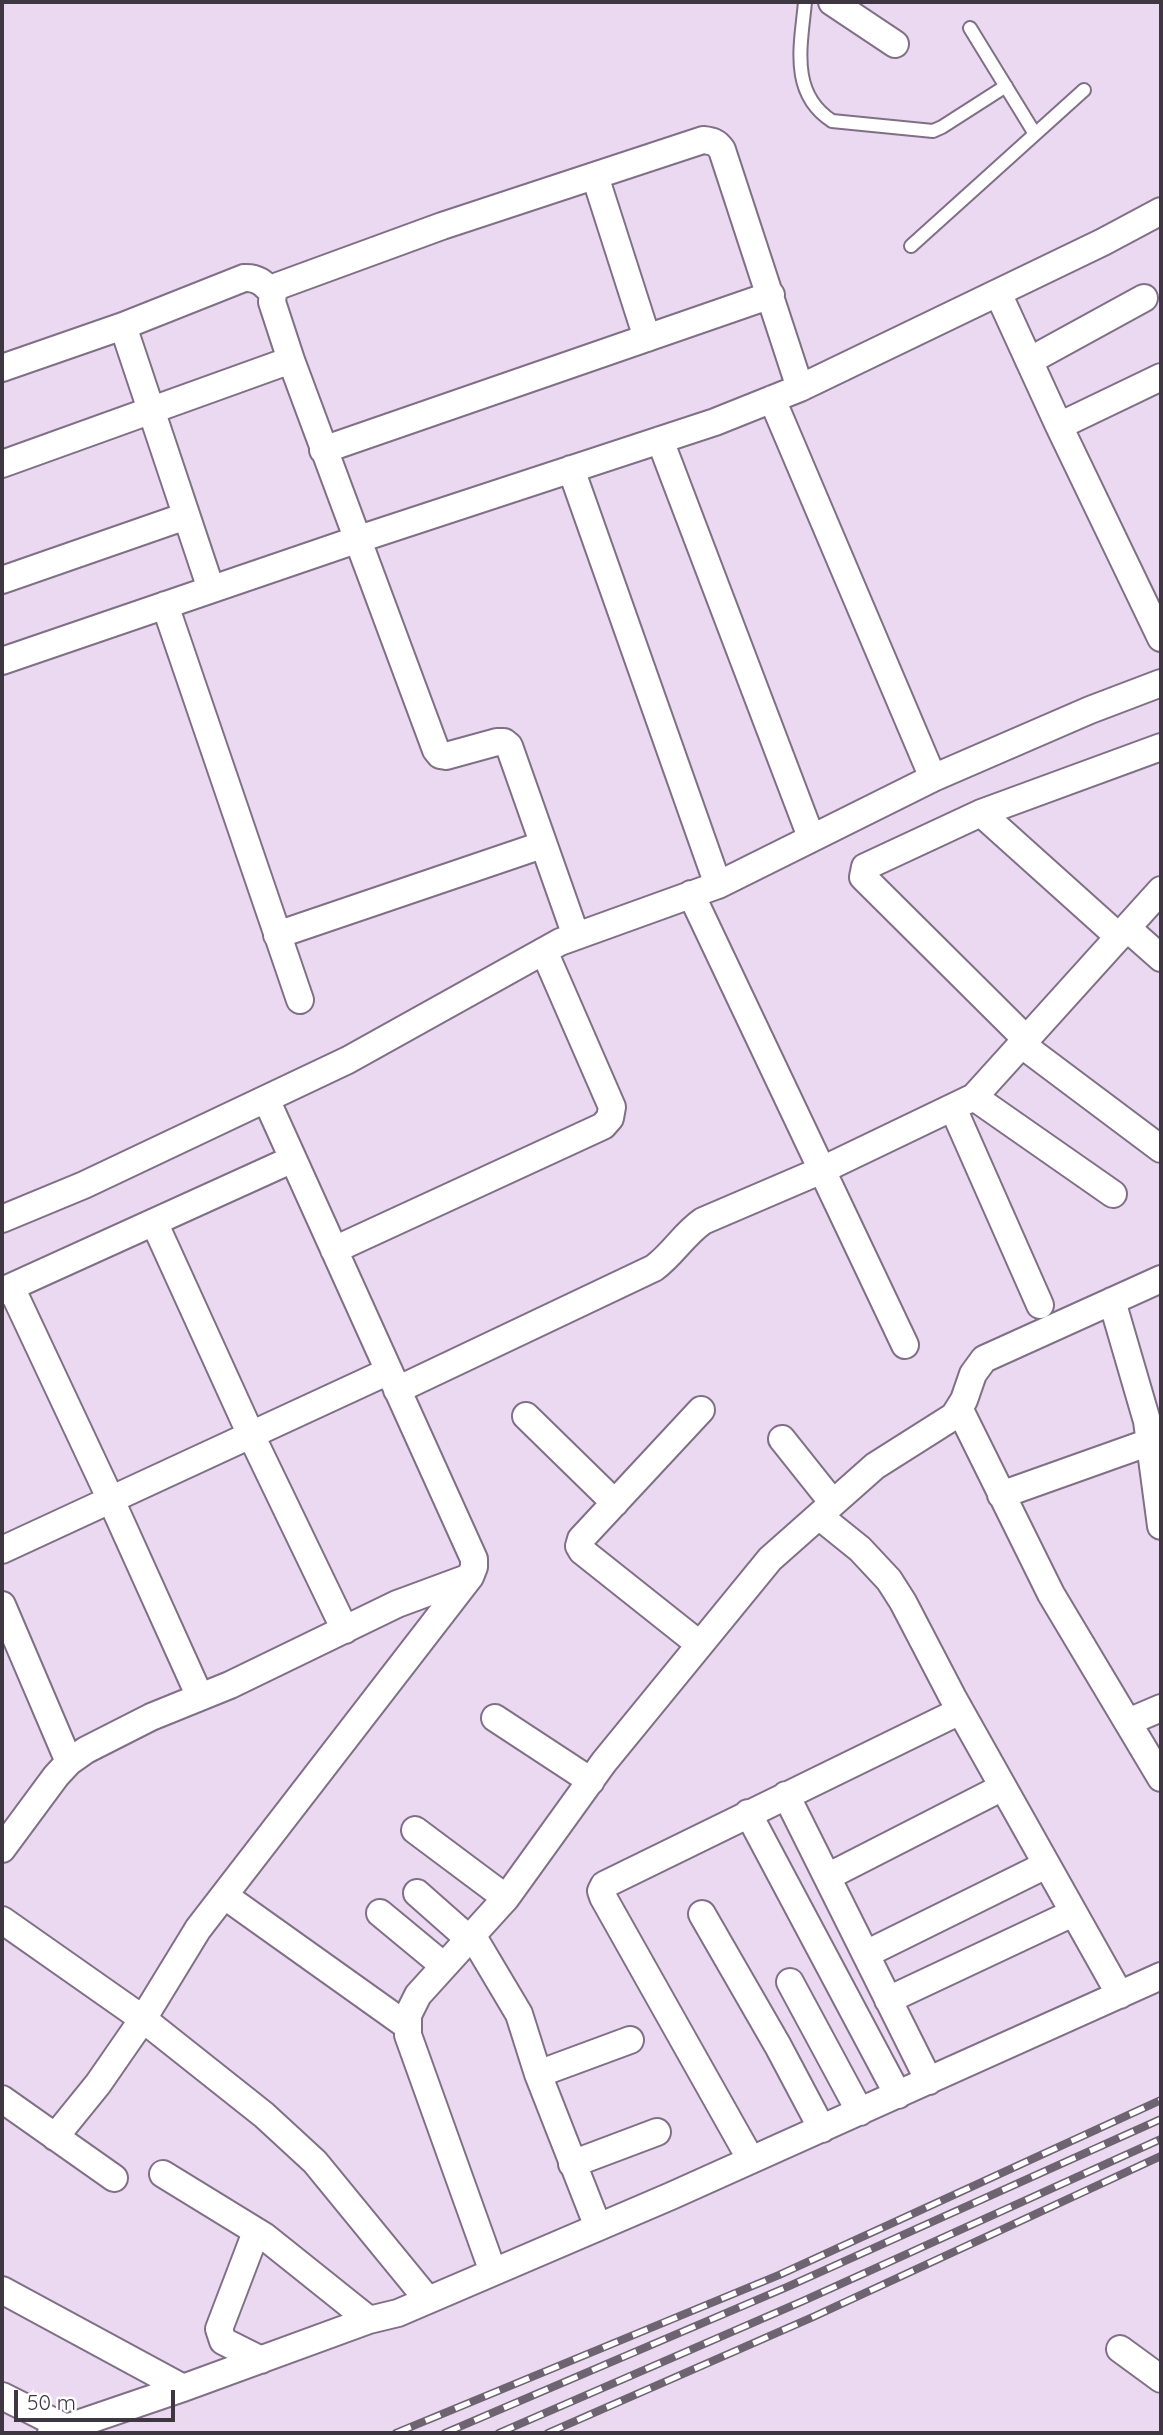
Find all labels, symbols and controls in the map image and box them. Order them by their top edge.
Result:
scale bar [18,2376,178,2420]
text: 50 m [27,2389,76,2415]

